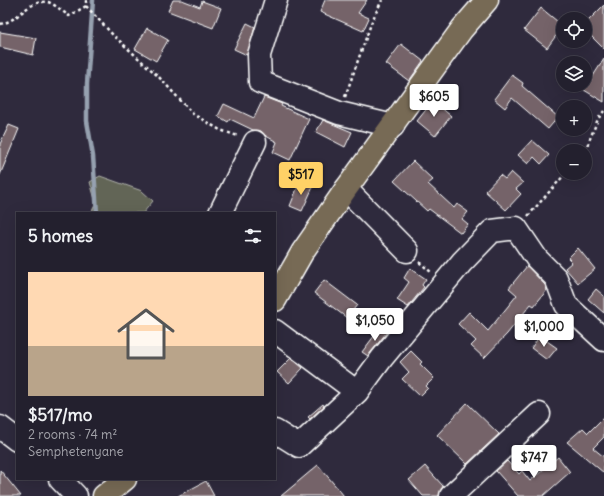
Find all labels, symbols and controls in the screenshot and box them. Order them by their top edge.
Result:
map controls [556,12,592,180]
button: locate [556,12,592,48]
button: layers [556,56,592,92]
pin: $605 [410,84,458,118]
text: $605 [419,88,449,105]
button: + [556,100,592,136]
button: − [556,144,592,180]
pin: $517 [277,162,325,196]
text: $517 [288,166,314,183]
text: 5 homes [28,225,93,247]
icon: filters [242,225,264,247]
icon: home [110,298,182,370]
pin: $1,050 [342,308,408,342]
text: $1,050 [355,312,395,329]
pin: $1,000 [511,314,577,348]
text: $1,000 [524,318,564,335]
text: $517/mo [28,404,92,426]
text: 2 rooms · 74 m² [28,426,117,443]
text: Semphetenyane [28,443,124,460]
pin: $747 [510,445,558,479]
text: $747 [520,449,548,466]

